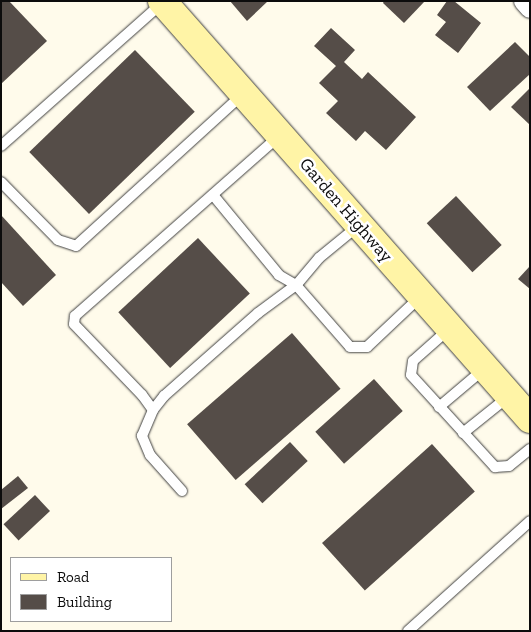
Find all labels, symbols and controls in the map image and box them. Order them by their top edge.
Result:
street label: Garden Highway [295,153,397,267]
legend [10,557,172,622]
text: Road [57,568,89,586]
text: Building [57,593,112,611]

